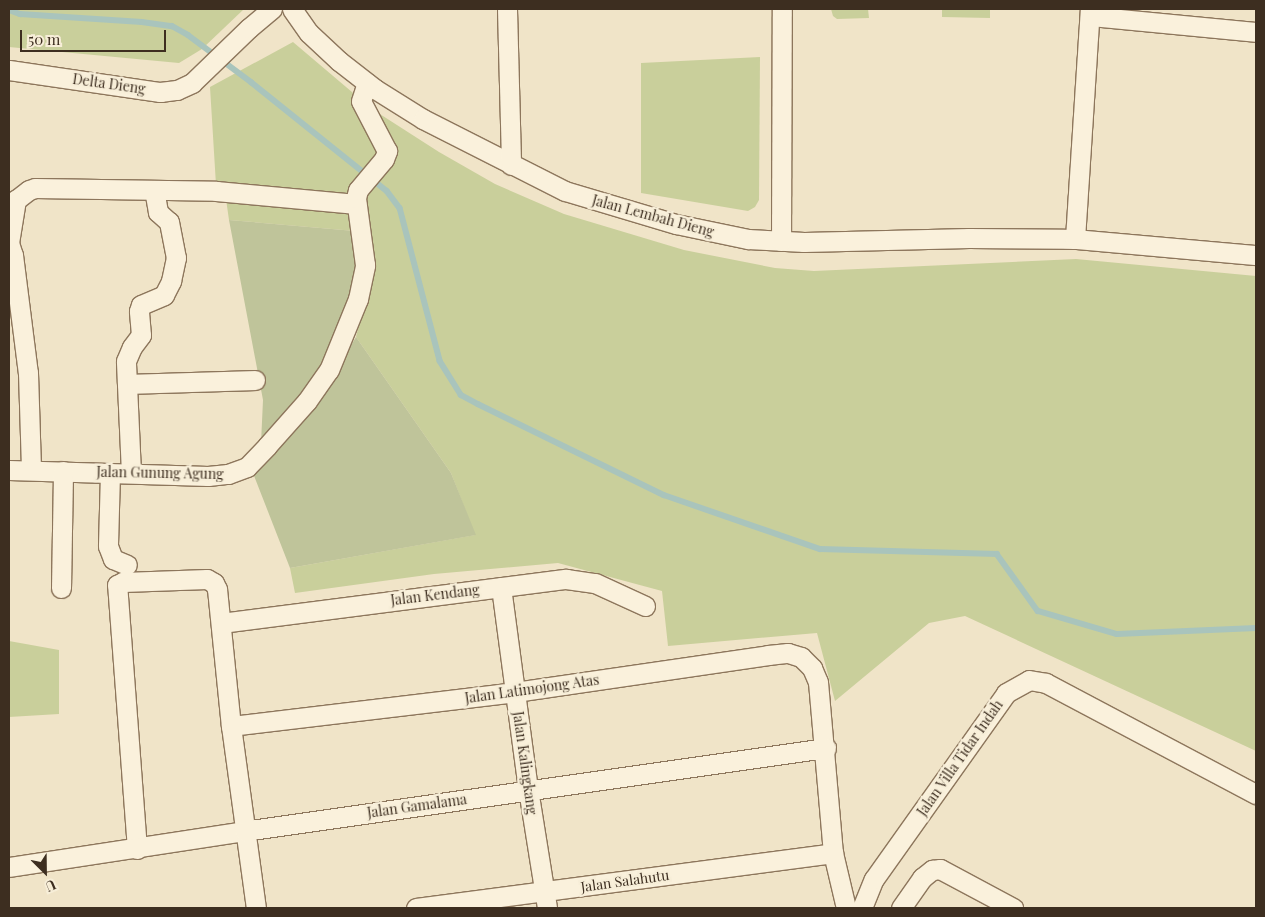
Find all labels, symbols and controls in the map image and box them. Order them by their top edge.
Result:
scale bar [22,20,169,52]
text: 50 m [28,29,60,49]
street label: Delta Dieng [71,71,147,97]
street label: Jalan Lembah Dieng [590,192,716,240]
street label: Jalan Gunung Agung [96,463,224,483]
street label: Jalan Kendang [390,581,480,609]
street label: Jalan Latimojong Atas [464,671,600,707]
street label: Jalan Villa Tidar Indah [913,696,1007,820]
street label: Jalan Kalingkang [509,710,541,816]
street label: Jalan Gamalama [366,791,468,821]
north arrow [20,847,70,897]
street label: Jalan Salahutu [580,866,670,896]
text: U [43,876,59,897]

